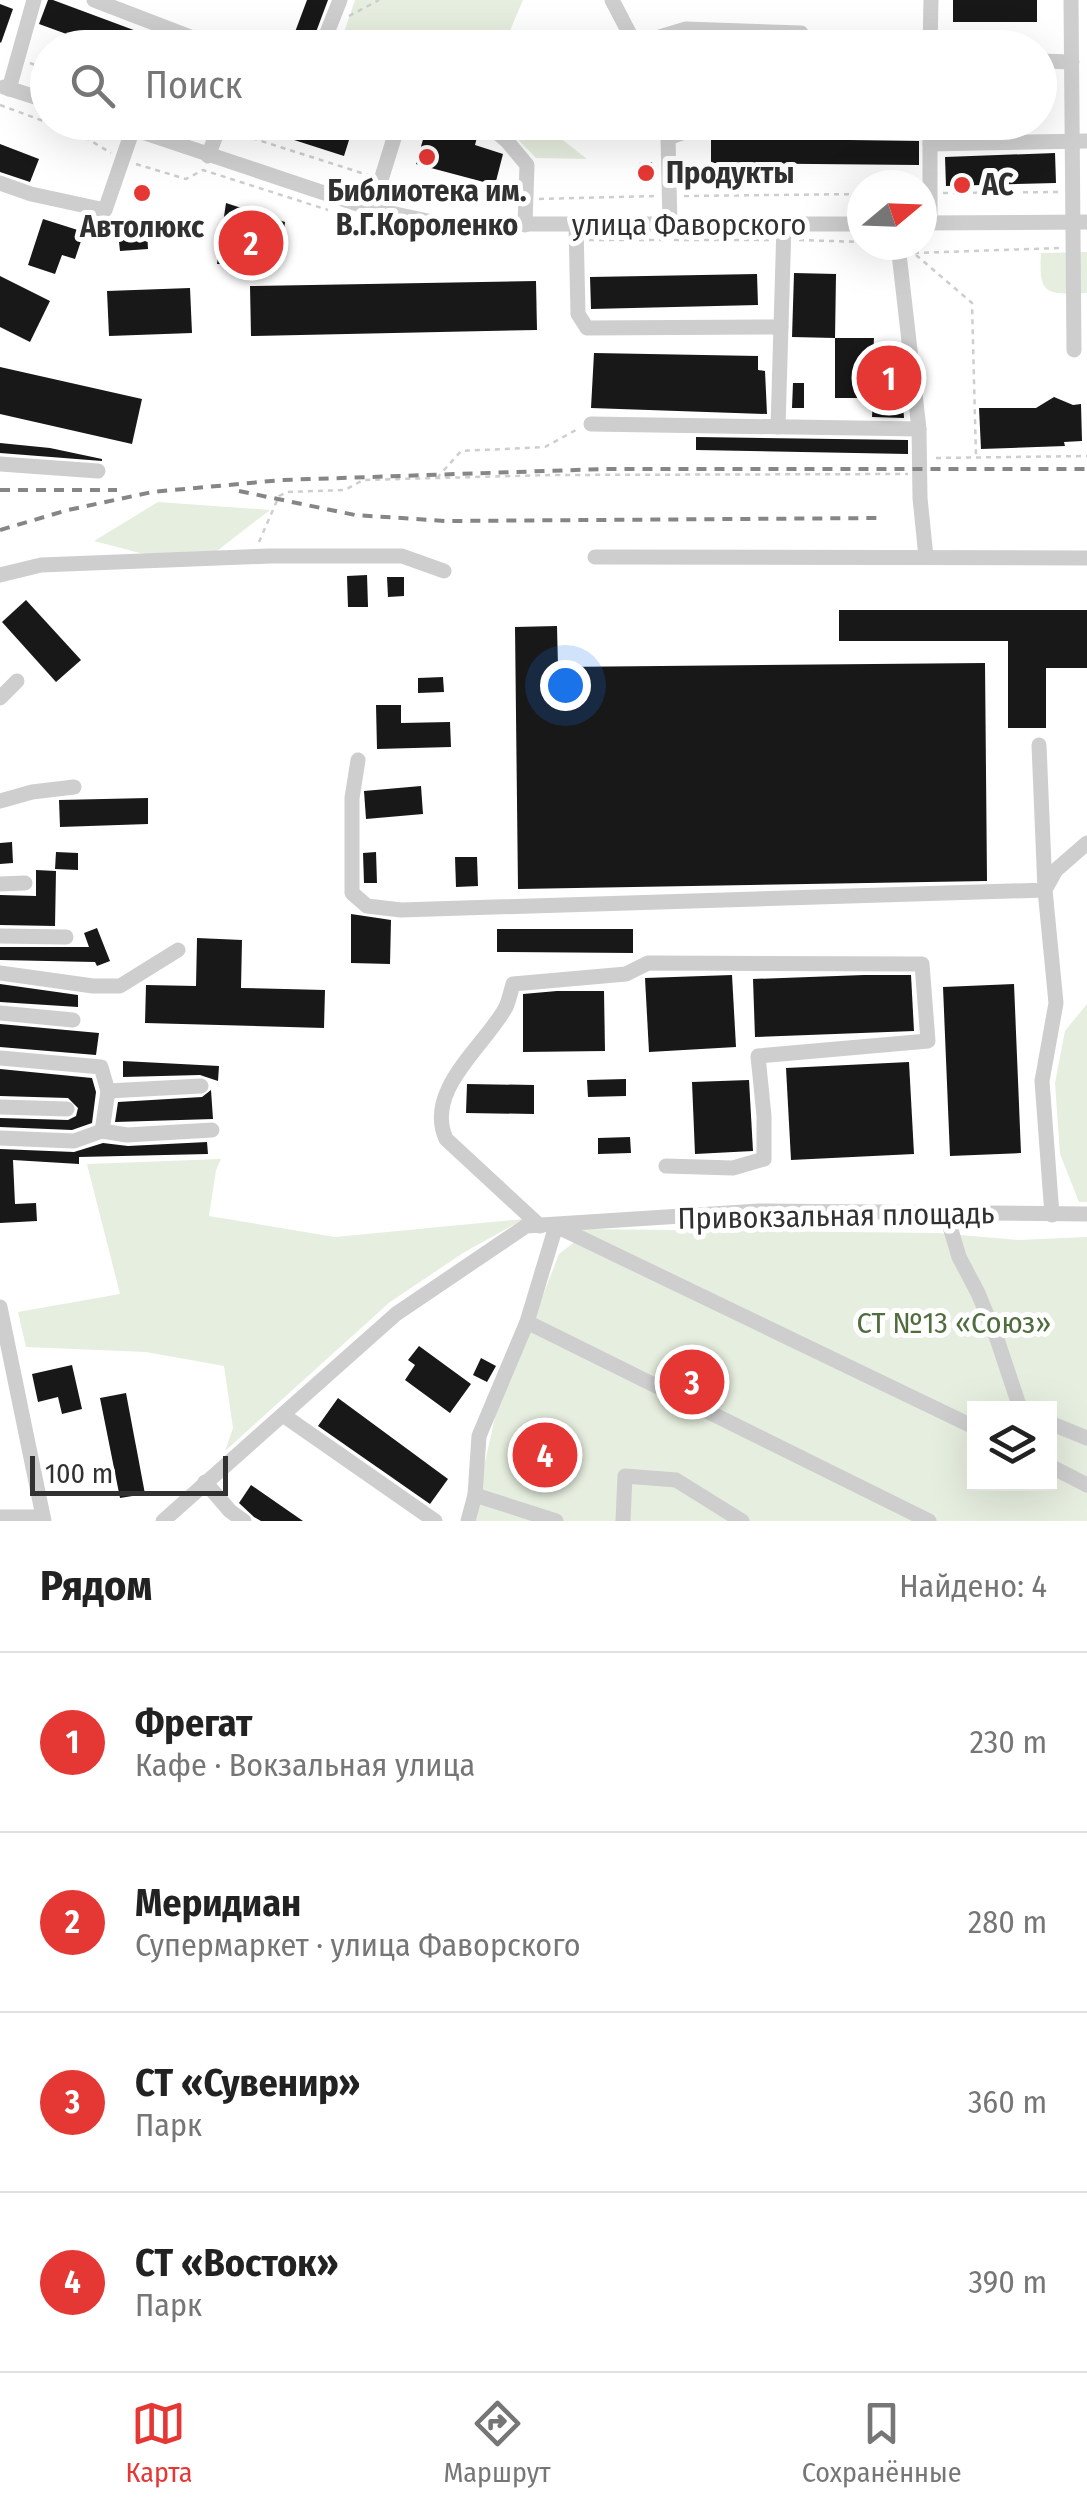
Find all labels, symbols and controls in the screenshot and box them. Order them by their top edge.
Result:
search box [30,30,1057,140]
icon: search [65,58,120,113]
text: Поиск [145,62,242,108]
marker: Библиотека им. В.Г.Короленко [416,146,438,168]
place label: Продукты [666,155,794,191]
marker: Продукты [635,162,657,184]
place label: АС [981,167,1014,203]
north arrow [847,170,937,260]
place label: Библиотека им. В.Г.Короленко [327,173,527,243]
marker: АС [951,174,973,196]
marker: Автолюкс [131,182,153,204]
pin: 2 [218,206,284,280]
street label: улица Фаворского [572,207,806,243]
place label: Автолюкс [79,209,205,245]
pin: 1 [856,340,922,416]
your location [540,660,591,711]
street label: Привокзальная площадь [677,1195,995,1237]
park label: СТ №13 «Союз» [857,1305,1051,1341]
pin: 3 [660,1344,724,1420]
map controls [967,1401,1057,1491]
button: layers [967,1401,1057,1491]
pin: 4 [512,1418,578,1492]
scale bar [30,1451,228,1496]
text: 100 m [45,1457,113,1490]
text: Рядом [40,1561,152,1611]
text: Найдено: 4 [899,1567,1047,1605]
text: Фрегат [135,1700,252,1746]
text: 1 [66,1723,79,1761]
text: 230 m [970,1723,1047,1761]
text: Кафе · Вокзальная улица [135,1746,475,1784]
text: Меридиан [135,1880,301,1926]
text: 2 [65,1903,80,1941]
text: 280 m [968,1903,1047,1941]
text: Супермаркет · улица Фаворского [135,1926,581,1964]
text: СТ «Сувенир» [135,2060,360,2106]
text: 3 [65,2083,80,2121]
text: 360 m [968,2083,1047,2121]
text: Парк [135,2106,202,2144]
text: СТ «Восток» [135,2240,339,2286]
text: 4 [64,2263,81,2301]
text: 390 m [969,2263,1047,2301]
text: Парк [135,2286,202,2324]
tab: Карта [126,2396,192,2489]
tab: Маршрут [443,2396,551,2489]
tab: Сохранённые [802,2396,961,2489]

